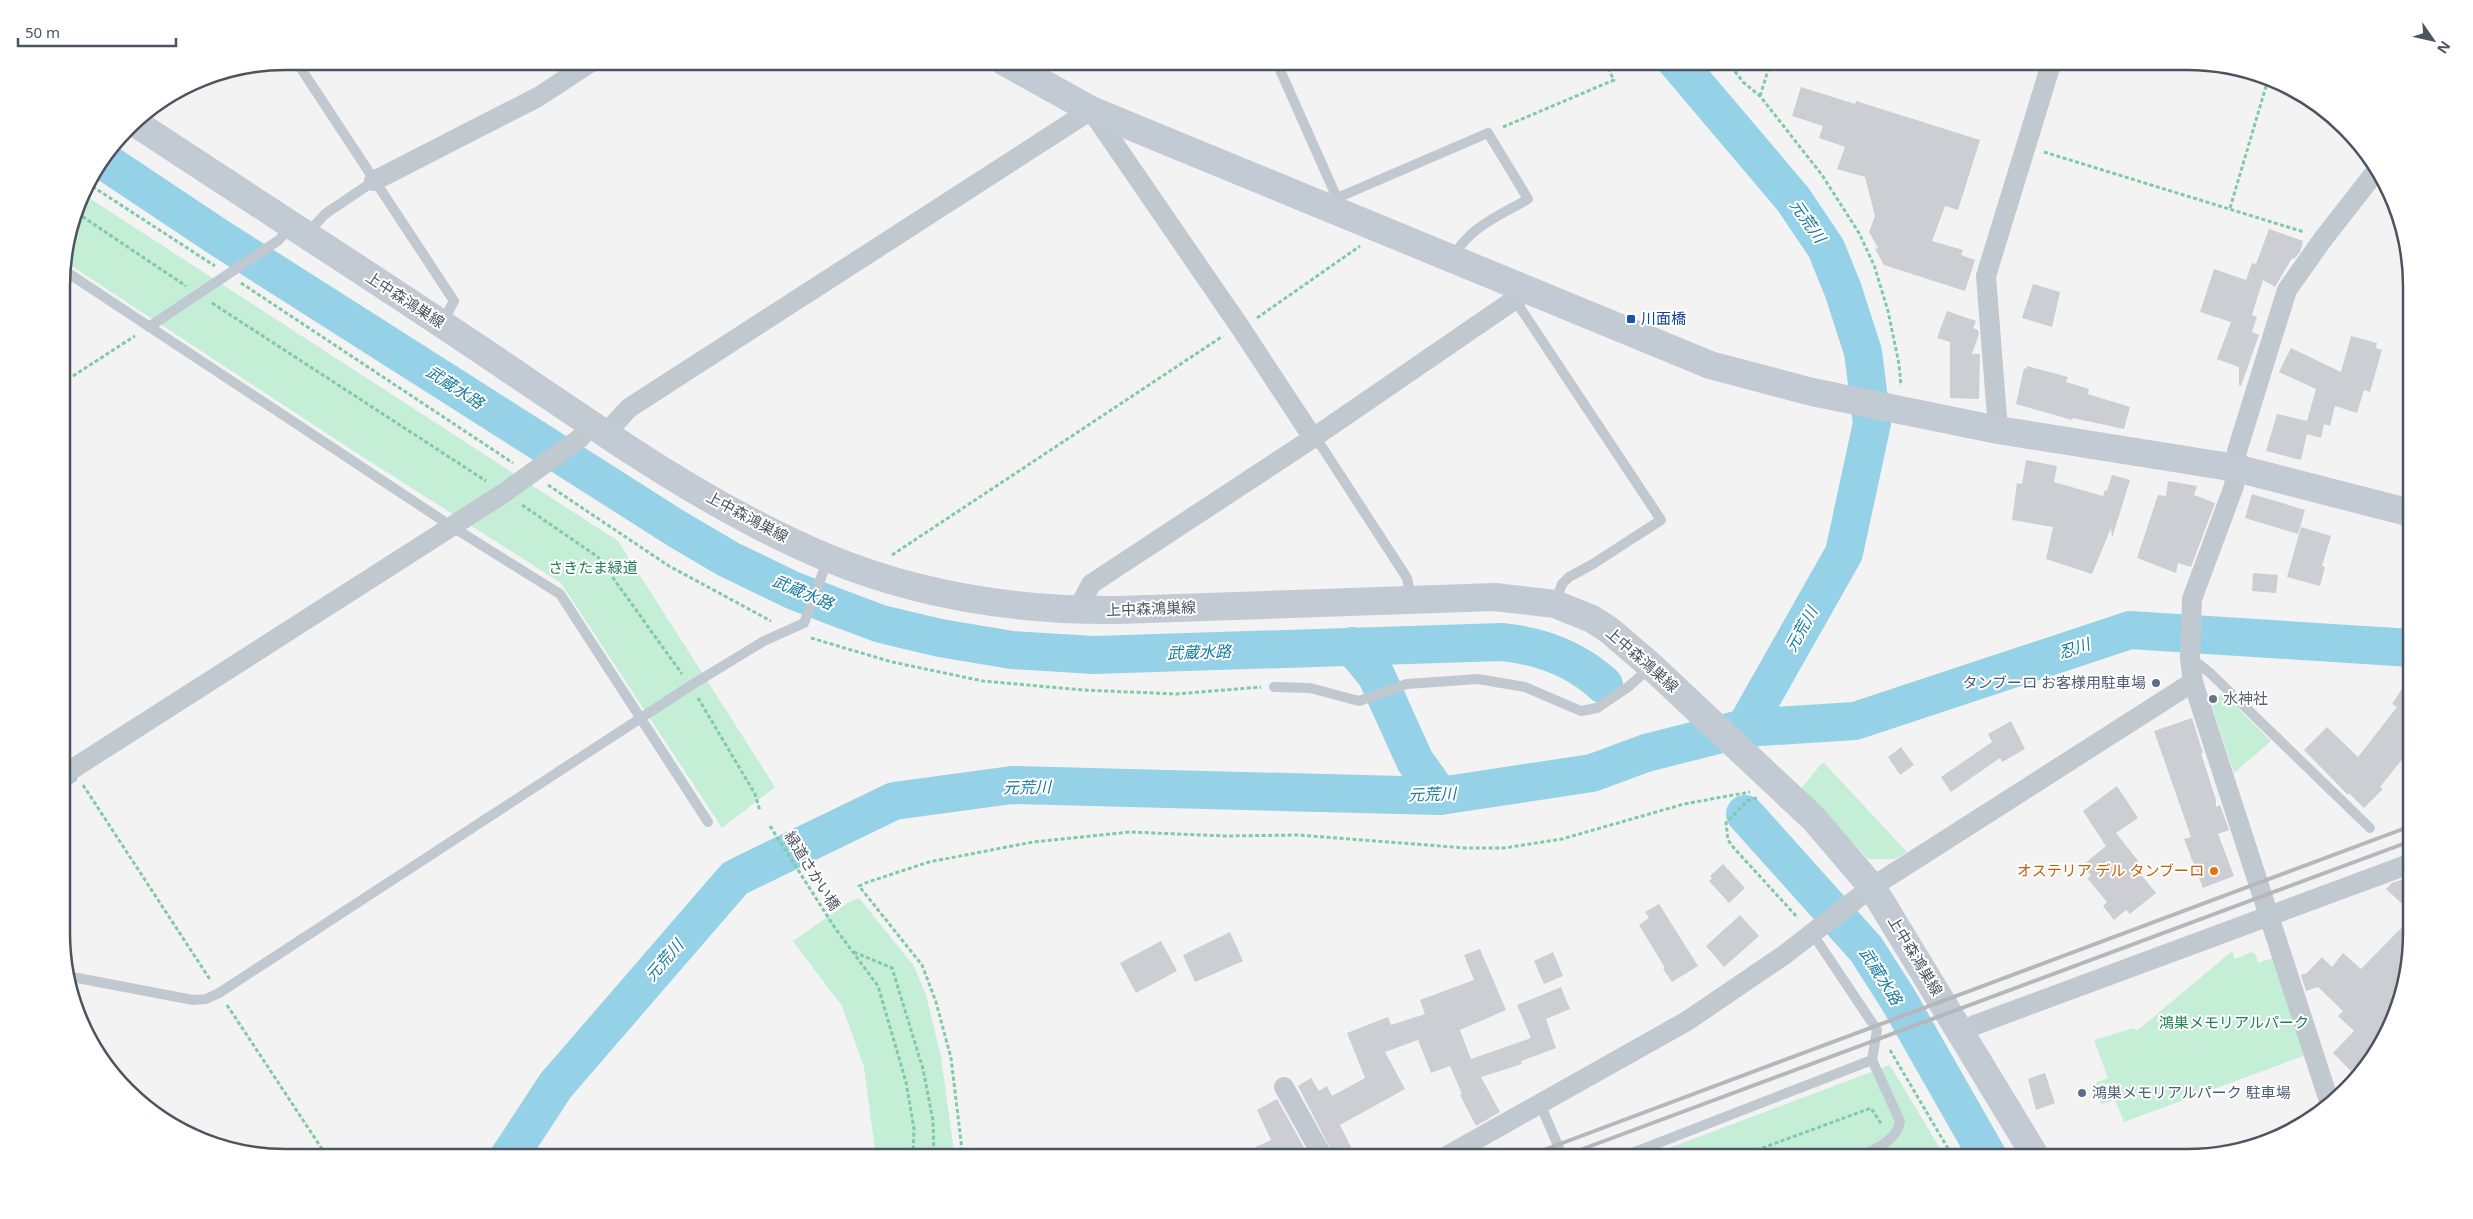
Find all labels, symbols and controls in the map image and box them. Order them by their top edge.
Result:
scale bar [18,15,175,47]
north arrow [2408,15,2458,65]
text: 50 m [25,22,60,42]
text: N [2433,38,2455,58]
water label: 元荒川 [1785,195,1832,249]
street label: 上中森鴻巣線 [362,266,449,332]
place label: 川面橋 [1641,308,1686,328]
marker: 川面橋 [1625,313,1637,325]
water label: 武蔵水路 [422,360,489,415]
street label: 上中森鴻巣線 [703,486,792,546]
park label: さきたま緑道 [548,557,638,577]
water label: 武蔵水路 [769,569,839,615]
street label: 上中森鴻巣線 [1106,596,1196,620]
water label: 元荒川 [1780,601,1823,655]
street label: 上中森鴻巣線 [1602,622,1683,696]
water label: 忍川 [2055,632,2095,663]
water label: 武蔵水路 [1167,640,1233,664]
place label: タンブーロ お客様用駐車場 [1963,672,2146,692]
marker: タンブーロ お客様用駐車場 [2150,677,2162,689]
place label: 水神社 [2223,688,2268,708]
marker: 水神社 [2207,693,2219,705]
water label: 元荒川 [1003,776,1053,798]
water label: 元荒川 [1408,782,1458,806]
street label: 緑道さかい橋 [781,827,845,914]
place label: オステリア デル タンブーロ [2017,860,2204,880]
marker: オステリア デル タンブーロ [2208,865,2220,877]
street label: 上中森鴻巣線 [1884,912,1948,999]
water label: 元荒川 [640,933,689,985]
water label: 武蔵水路 [1855,943,1908,1011]
park label: 鴻巣メモリアルパーク [2159,1012,2309,1032]
place label: 鴻巣メモリアルパーク 駐車場 [2092,1082,2291,1102]
marker: 鴻巣メモリアルパーク 駐車場 [2076,1087,2088,1099]

